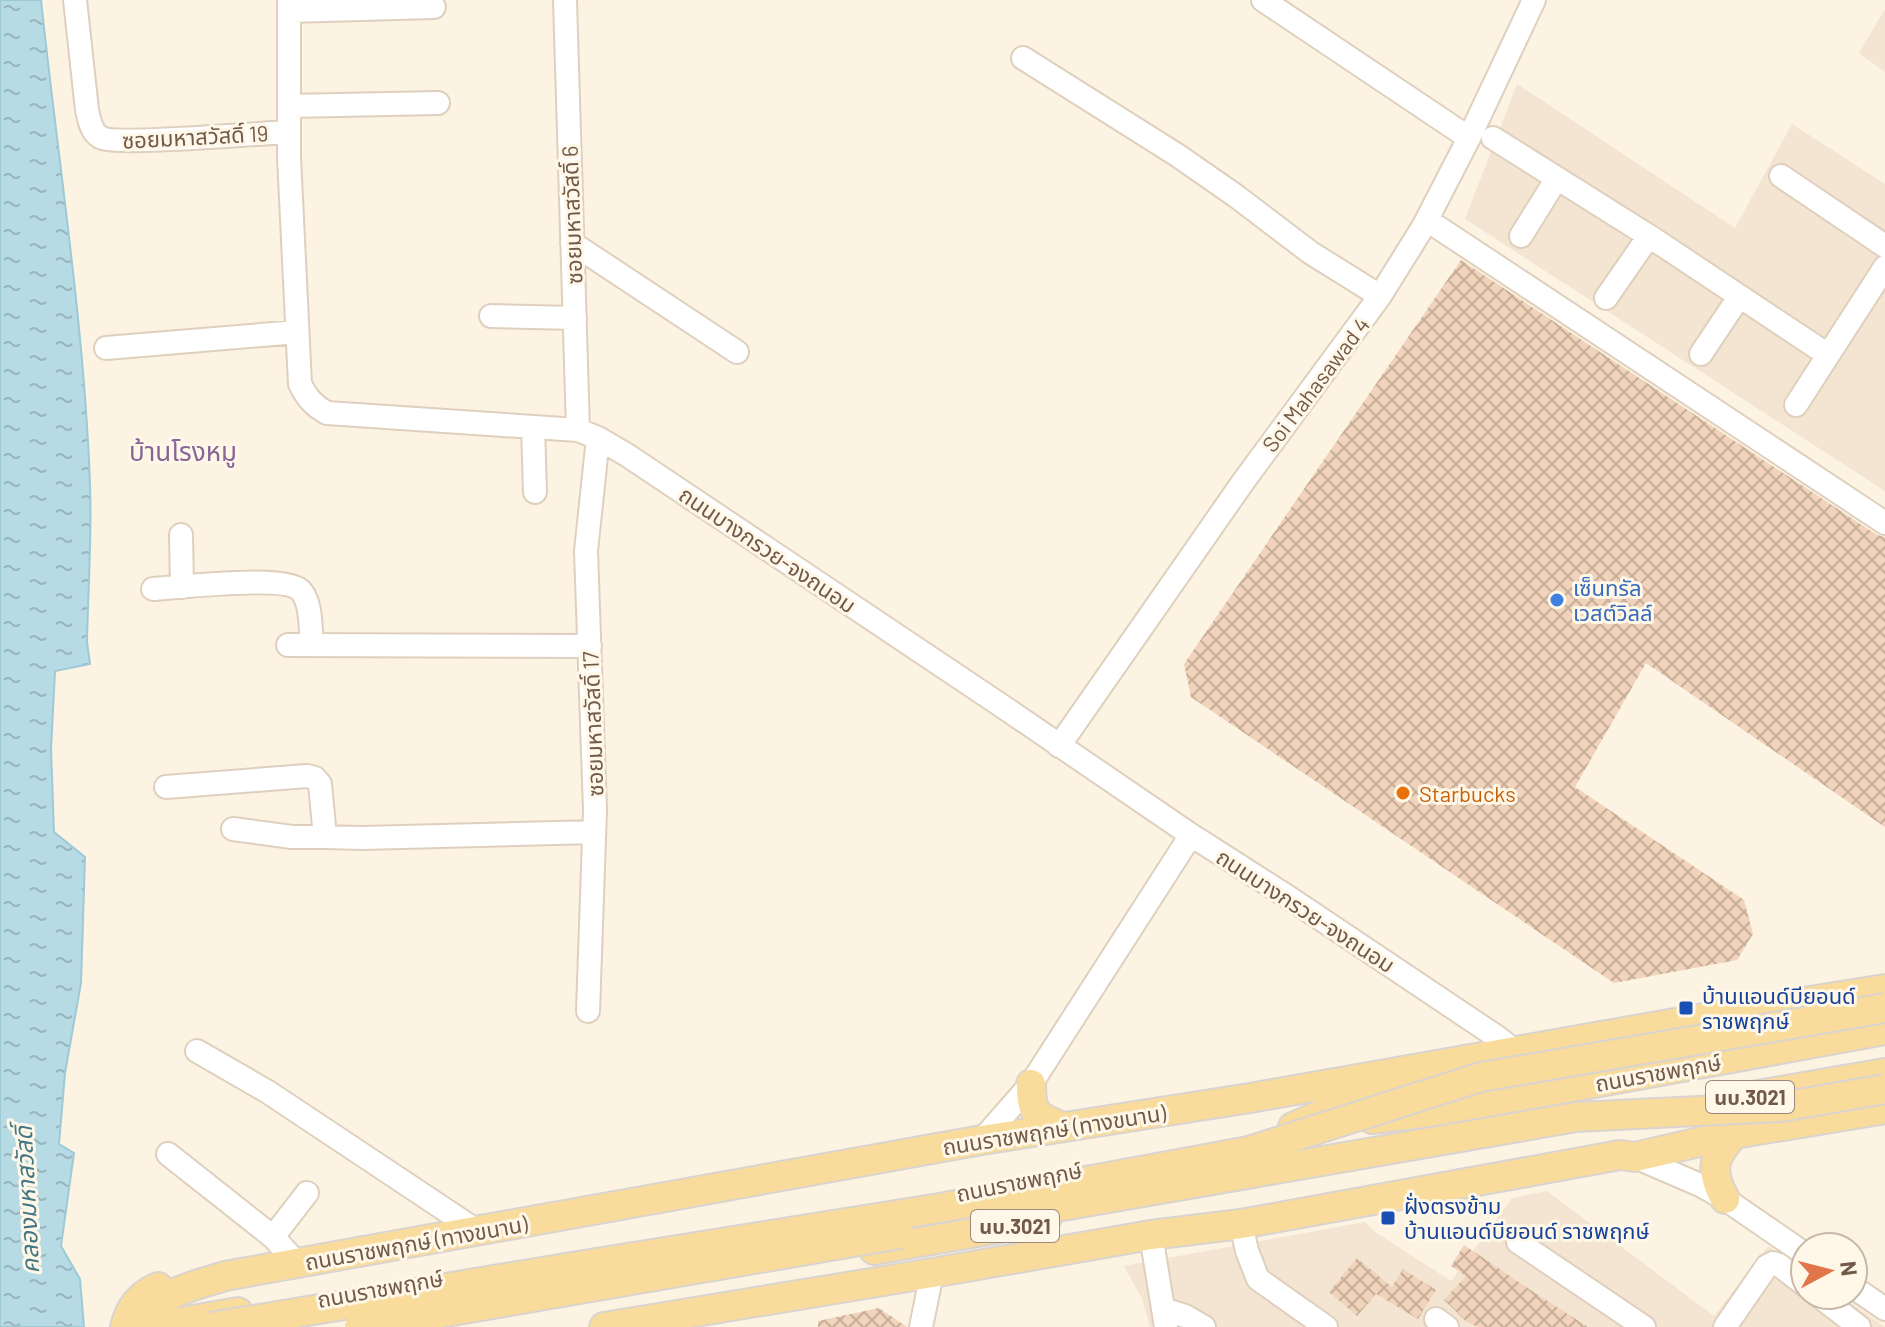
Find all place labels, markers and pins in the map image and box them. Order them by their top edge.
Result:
place label: เซ็นทรัล เวสต์วิลล์ [1573,574,1653,625]
marker: เซ็นทรัล เวสต์วิลล์ [1548,591,1566,609]
place label: Starbucks [1419,780,1516,806]
marker: Starbucks [1394,784,1412,802]
place label: บ้านแอนด์บียอนด์ ราชพฤกษ์ [1702,982,1856,1033]
marker: บ้านแอนด์บียอนด์ ราชพฤกษ์ [1677,999,1695,1017]
place label: ฝั่งตรงข้าม บ้านแอนด์บียอนด์ ราชพฤกษ์ [1404,1192,1650,1243]
marker: ฝั่งตรงข้าม บ้านแอนด์บียอนด์ ราชพฤกษ์ [1379,1209,1397,1227]

